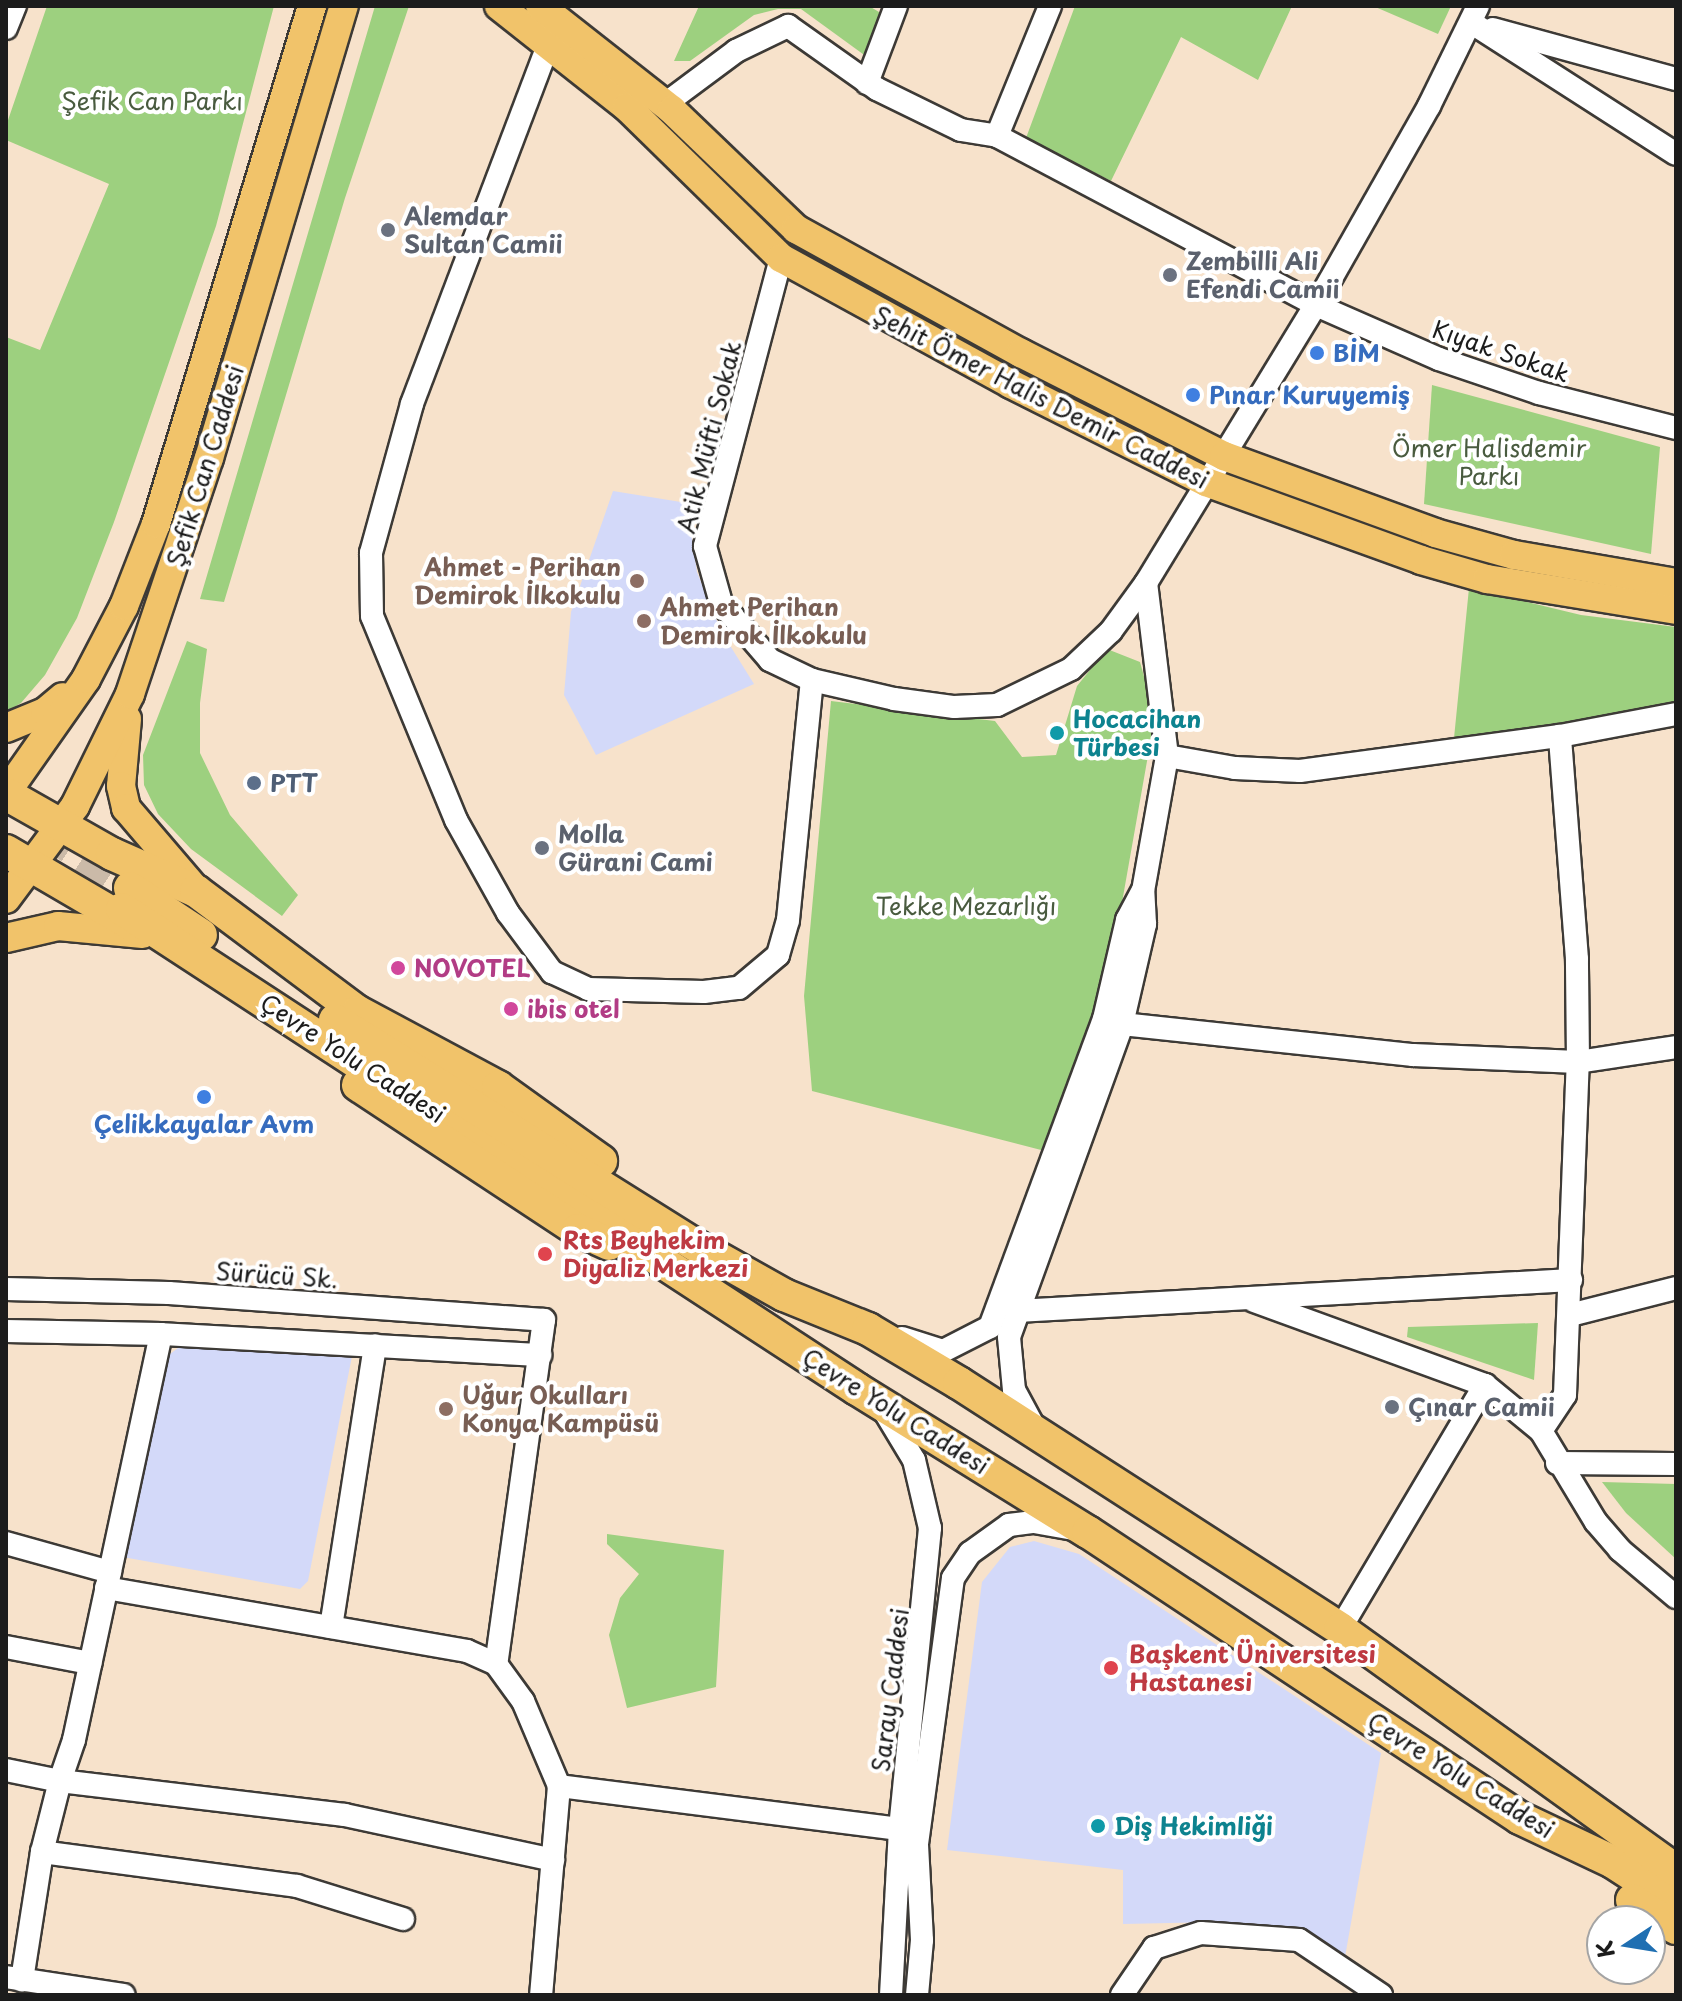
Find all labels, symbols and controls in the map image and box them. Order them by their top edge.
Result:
park label: Şefik Can Parkı [61,87,243,115]
place label: Alemdar Sultan Camii [404,202,563,258]
marker: Alemdar Sultan Camii [379,221,397,239]
place label: Zembilli Ali Efendi Camii [1186,247,1340,303]
marker: Zembilli Ali Efendi Camii [1161,266,1179,284]
street label: Şehit Ömer Halis Demir Caddesi [867,299,1215,495]
street label: Kıyak Sokak [1428,314,1574,388]
street label: Atik Müfti Sokak [671,336,747,538]
place label: BİM [1333,339,1380,367]
marker: BİM [1308,344,1326,362]
street label: Şefik Can Caddesi [160,360,250,572]
place label: Pınar Kuruyemiş [1209,381,1409,409]
marker: Pınar Kuruyemiş [1184,386,1202,404]
park label: Ömer Halisdemir Parkı [1391,434,1587,490]
place label: Ahmet - Perihan Demirok İlkokulu [412,553,621,609]
marker: Ahmet - Perihan Demirok İlkokulu [628,572,646,590]
place label: Ahmet Perihan Demirok İlkokulu [660,593,869,649]
marker: Ahmet Perihan Demirok İlkokulu [635,612,653,630]
place label: Hocacihan Türbesi [1073,705,1201,761]
marker: Hocacihan Türbesi [1048,724,1066,742]
place label: PTT [270,769,318,797]
marker: PTT [245,774,263,792]
place label: Molla Gürani Cami [558,820,713,876]
marker: Molla Gürani Cami [533,839,551,857]
park label: Tekke Mezarlığı [875,892,1057,920]
place label: NOVOTEL [414,954,531,982]
marker: NOVOTEL [389,959,407,977]
street label: Çevre Yolu Caddesi [255,987,451,1129]
place label: ibis otel [527,995,620,1023]
marker: ibis otel [502,1000,520,1018]
marker: Çelikkayalar Avm [195,1088,213,1106]
place label: Çelikkayalar Avm [94,1110,314,1138]
place label: Rts Beyhekim Diyaliz Merkezi [563,1226,752,1282]
marker: Rts Beyhekim Diyaliz Merkezi [534,1243,556,1265]
street label: Sürücü Sk. [214,1256,340,1294]
street label: Çevre Yolu Caddesi [797,1342,995,1480]
place label: Uğur Okulları Konya Kampüsü [462,1381,658,1437]
place label: Çınar Camii [1408,1393,1555,1421]
marker: Çınar Camii [1383,1398,1401,1416]
marker: Uğur Okulları Konya Kampüsü [437,1400,455,1418]
street label: Saray Caddesi [866,1606,914,1774]
place label: Başkent Üniversitesi Hastanesi [1129,1640,1377,1696]
marker: Başkent Üniversitesi Hastanesi [1100,1657,1122,1679]
street label: Çevre Yolu Caddesi [1362,1706,1560,1844]
place label: Diş Hekimliği [1114,1812,1272,1840]
marker: Diş Hekimliği [1089,1817,1107,1835]
north arrow [1586,1905,1666,1985]
text: K [1586,1938,1622,1961]

